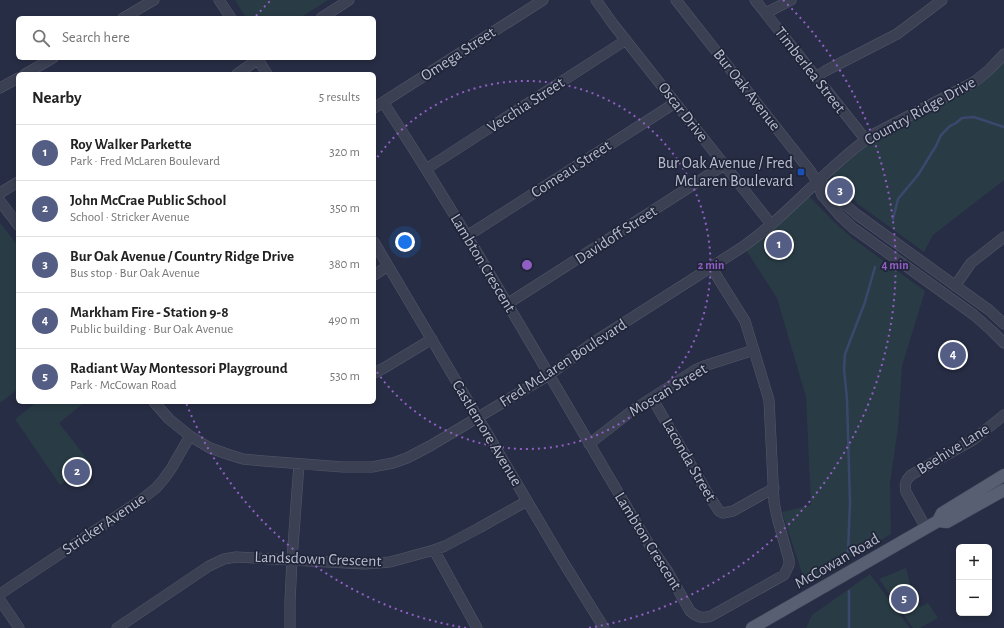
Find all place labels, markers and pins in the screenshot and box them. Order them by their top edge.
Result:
place label: Bur Oak Avenue / Fred McLaren Boulevard [657,155,793,189]
marker: Bur Oak Avenue / Fred McLaren Boulevard [796,167,806,177]
pin: 3 [827,176,853,206]
pin: 1 [766,230,792,260]
centre of rings [520,258,534,272]
pin: 4 [940,340,966,370]
pin: 2 [64,457,90,487]
pin: 5 [891,584,917,614]

